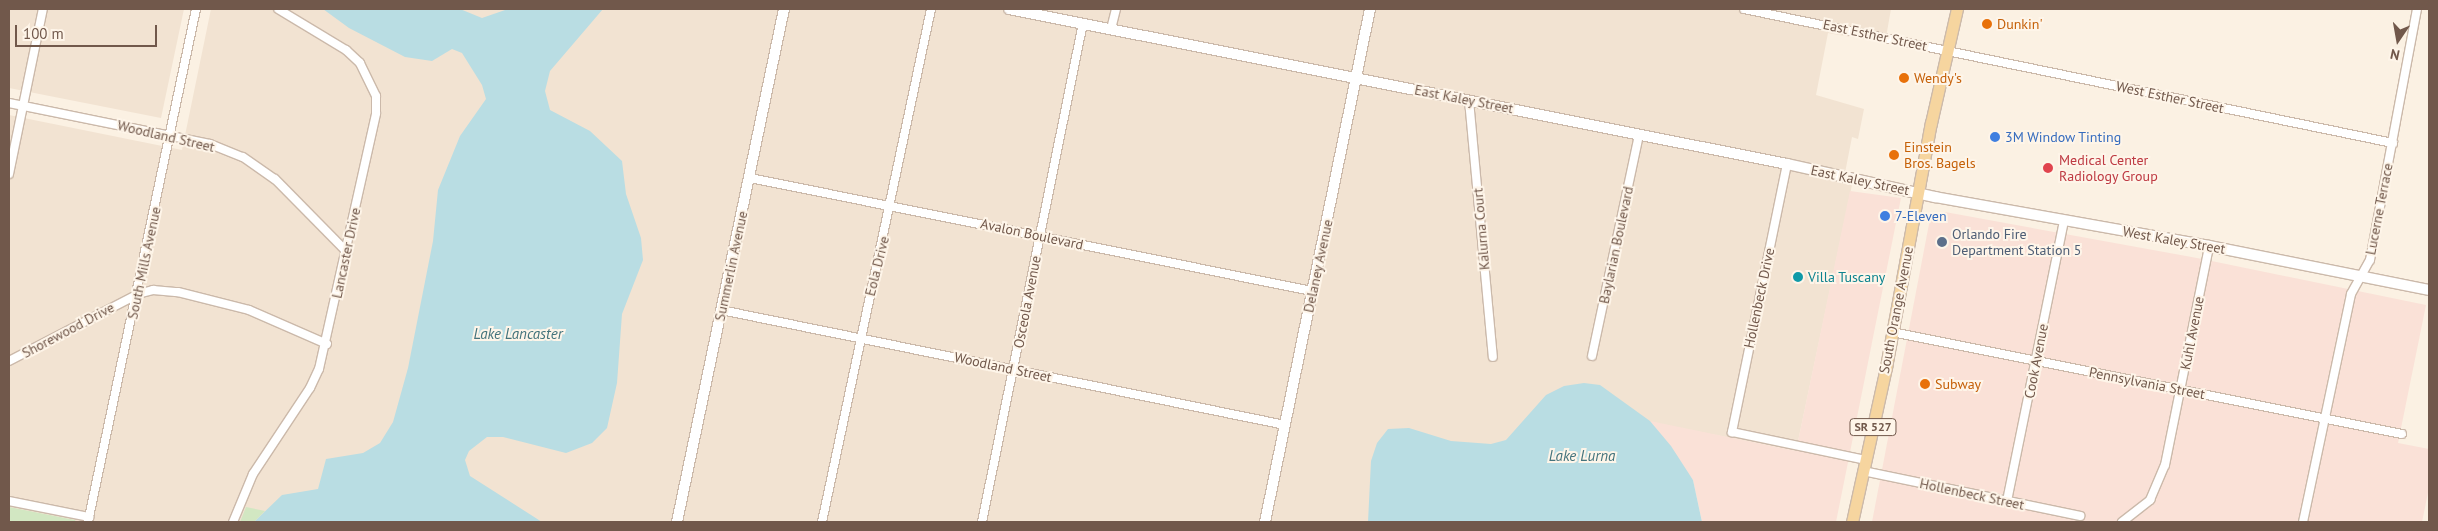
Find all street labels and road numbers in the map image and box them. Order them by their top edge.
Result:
street label: East Esther Street [1821,16,1929,54]
street label: West Esther Street [2115,77,2225,117]
street label: East Kaley Street [1413,81,1515,117]
street label: Woodland Street [116,117,216,155]
street label: East Kaley Street [1809,161,1911,199]
street label: Lucerne Terrace [2362,161,2396,257]
street label: Baylarian Boulevard [1595,185,1637,305]
street label: Kalurna Court [1469,187,1493,271]
street label: South Mills Avenue [124,205,164,321]
street label: Lancaster Drive [328,206,364,300]
street label: Summerlin Avenue [711,209,751,323]
street label: Avalon Boulevard [979,215,1085,253]
street label: Delaney Avenue [1300,217,1336,315]
street label: West Kaley Street [2121,223,2227,257]
street label: Eola Drive [861,234,893,298]
street label: South Orange Avenue [1875,245,1917,375]
street label: Hollenbeck Drive [1740,246,1778,350]
street label: Osceola Avenue [1010,254,1044,350]
street label: Kuhl Avenue [2177,295,2207,371]
street label: Shorewood Drive [19,299,117,361]
street label: Cook Avenue [2020,322,2052,400]
street label: Woodland Street [953,348,1053,386]
street label: Pennsylvania Street [2088,364,2206,402]
road number: SR 527 [1849,418,1897,437]
street label: Hollenbeck Street [1918,475,2026,513]

